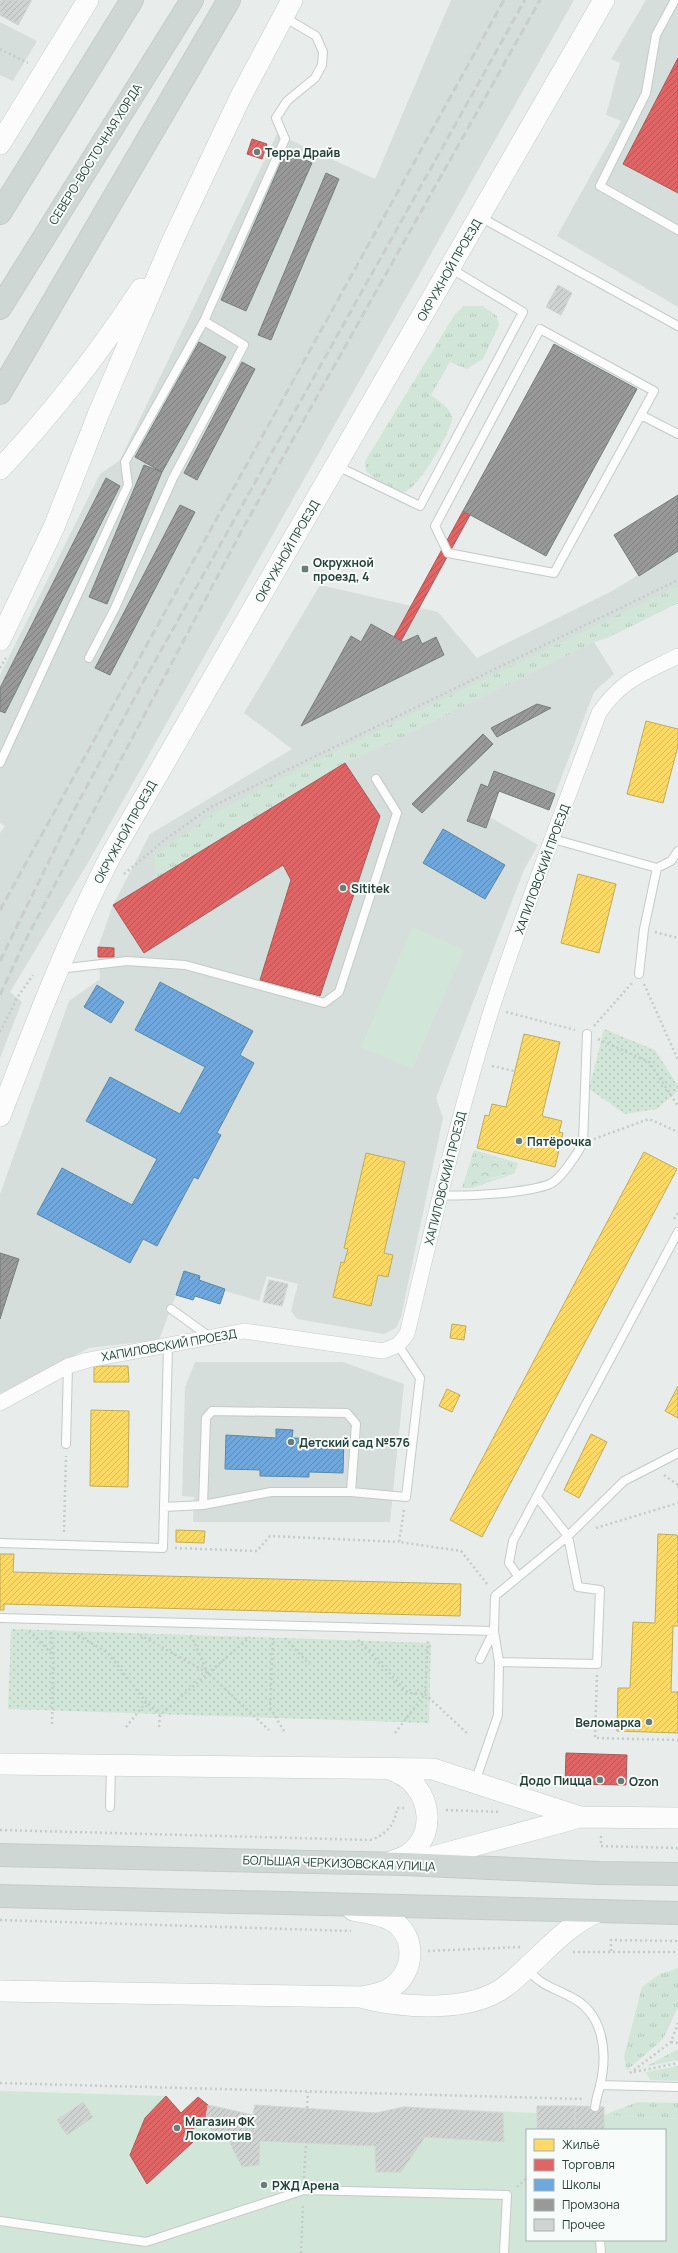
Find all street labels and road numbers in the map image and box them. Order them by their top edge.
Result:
street label: СЕВЕРО-ВОСТОЧНАЯ ХОРДА [44,80,146,228]
street label: ОКРУЖНОЙ ПРОЕЗД [413,216,485,324]
street label: ОКРУЖНОЙ ПРОЕЗД [251,497,323,605]
street label: ОКРУЖНОЙ ПРОЕЗД [90,777,160,887]
street label: ХАПИЛОВСКИЙ ПРОЕЗД [511,802,573,936]
street label: ХАПИЛОВСКИЙ ПРОЕЗД [420,1109,470,1247]
street label: ХАПИЛОВСКИЙ ПРОЕЗД [100,1325,238,1365]
street label: БОЛЬШАЯ ЧЕРКИЗОВСКАЯ УЛИЦА [242,1851,436,1875]

